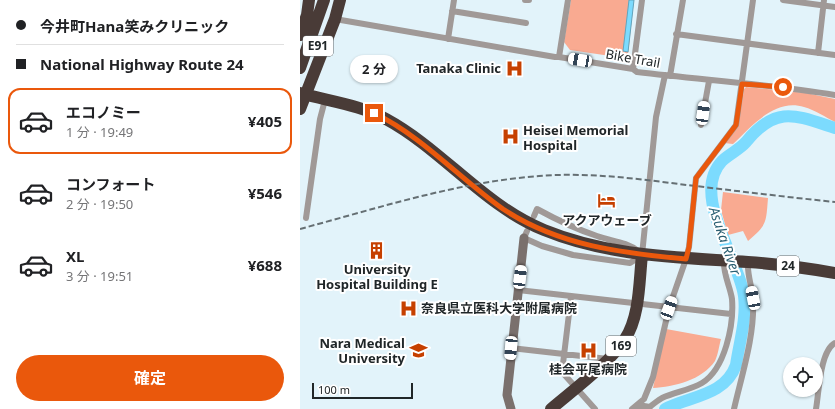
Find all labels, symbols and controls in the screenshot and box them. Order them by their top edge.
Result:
text: 今井町Hana笑みクリニック [40,16,229,36]
road number: E91 [303,36,333,56]
street label: Bike Trail [604,44,662,72]
car [567,52,593,68]
text: National Highway Route 24 [40,54,244,74]
callout: 2 分 [350,55,398,83]
hospital icon: Tanaka Clinic [504,58,524,78]
place label: Tanaka Clinic [416,59,501,77]
text: 2 分 [362,60,386,78]
route start [774,78,792,96]
car [695,100,711,126]
text: エコノミー [66,102,141,122]
icon: car [18,103,54,139]
route end [365,104,383,122]
text: ¥405 [248,111,282,131]
place label: Heisei Memorial Hospital [523,121,628,154]
text: 1 分 · 19:49 [66,123,133,141]
hospital icon: Heisei Memorial Hospital [500,127,520,147]
text: コンフォート [66,174,156,194]
icon: car [18,175,54,211]
text: ¥546 [248,183,282,203]
hotel icon: アクアウェーブ [597,191,617,211]
text: 2 分 · 19:50 [66,195,133,213]
water label: Asuka River [705,203,746,278]
place label: アクアウェーブ [562,211,652,229]
building icon: University Hospital Building E [367,240,387,260]
text: XL [66,246,84,266]
icon: car [18,247,54,283]
text: ¥688 [248,255,282,275]
road number: 24 [777,256,799,276]
place label: University Hospital Building E [316,260,438,293]
car [513,264,527,290]
text: 3 分 · 19:51 [66,267,133,285]
car [745,285,761,311]
car [659,295,679,321]
hospital icon: 奈良県立医科大学附属病院 [398,298,418,318]
place label: 奈良県立医科大学附属病院 [421,299,577,317]
place label: Nara Medical University [319,334,406,367]
car [504,336,518,360]
road number: 169 [606,336,636,356]
school or university icon: Nara Medical University [408,340,428,360]
hospital icon: 桂会平尾病院 [578,340,598,360]
button: 確定 [16,355,284,401]
map controls [783,357,823,397]
button: locate [783,357,823,397]
place label: 桂会平尾病院 [549,360,627,378]
scale bar [312,381,413,400]
text: 100 m [318,382,350,397]

